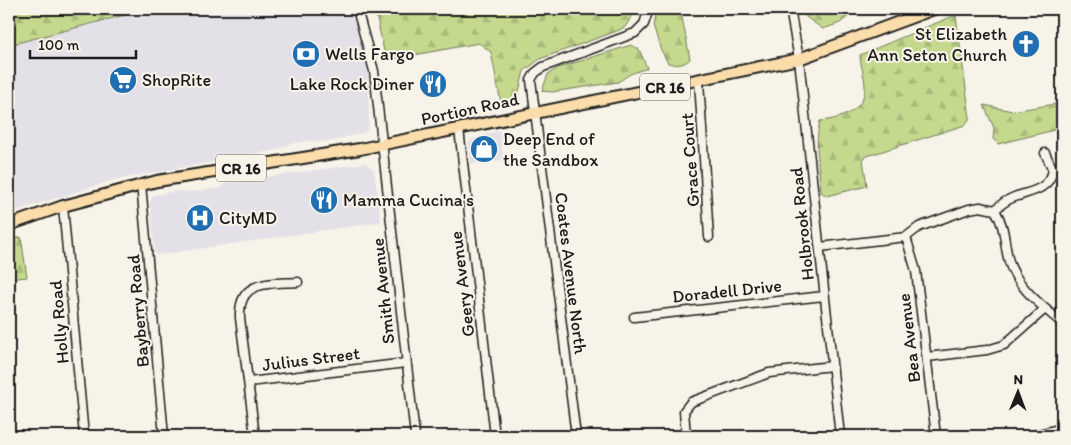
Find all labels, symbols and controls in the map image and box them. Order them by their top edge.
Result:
place label: St Elizabeth Ann Seton Church [867,23,1007,66]
scale bar [30,28,136,60]
church icon: St Elizabeth Ann Seton Church [1011,29,1041,59]
text: 100 m [38,36,80,54]
bank icon: Wells Fargo [291,39,321,69]
place label: Wells Fargo [325,43,414,65]
supermarket icon: ShopRite [108,65,138,95]
place label: ShopRite [142,69,211,91]
restaurant icon: Lake Rock Diner [418,69,448,99]
place label: Lake Rock Diner [290,73,414,95]
road number: CR 16 [640,74,690,100]
street label: Portion Road [419,88,521,130]
street label: Grace Court [676,112,704,208]
place label: Deep End of the Sandbox [503,128,598,171]
shop icon: Deep End of the Sandbox [469,134,499,164]
road number: CR 16 [216,154,266,182]
street label: Holbrook Road [785,166,819,282]
restaurant icon: Mamma Cucina's [309,185,339,215]
place label: Mamma Cucina's [343,189,474,211]
street label: Coates Avenue North [550,191,592,356]
hospital icon: CityMD [185,203,215,233]
place label: CityMD [219,207,277,229]
street label: Geery Avenue [445,230,479,338]
street label: Smith Avenue [366,237,400,345]
street label: Bayberry Road [122,253,154,368]
street label: Doradell Drive [671,274,783,308]
street label: Holly Road [44,279,74,365]
street label: Bea Avenue [893,292,925,384]
street label: Julius Street [261,342,361,376]
north arrow [994,368,1044,418]
text: N [1013,371,1023,388]

